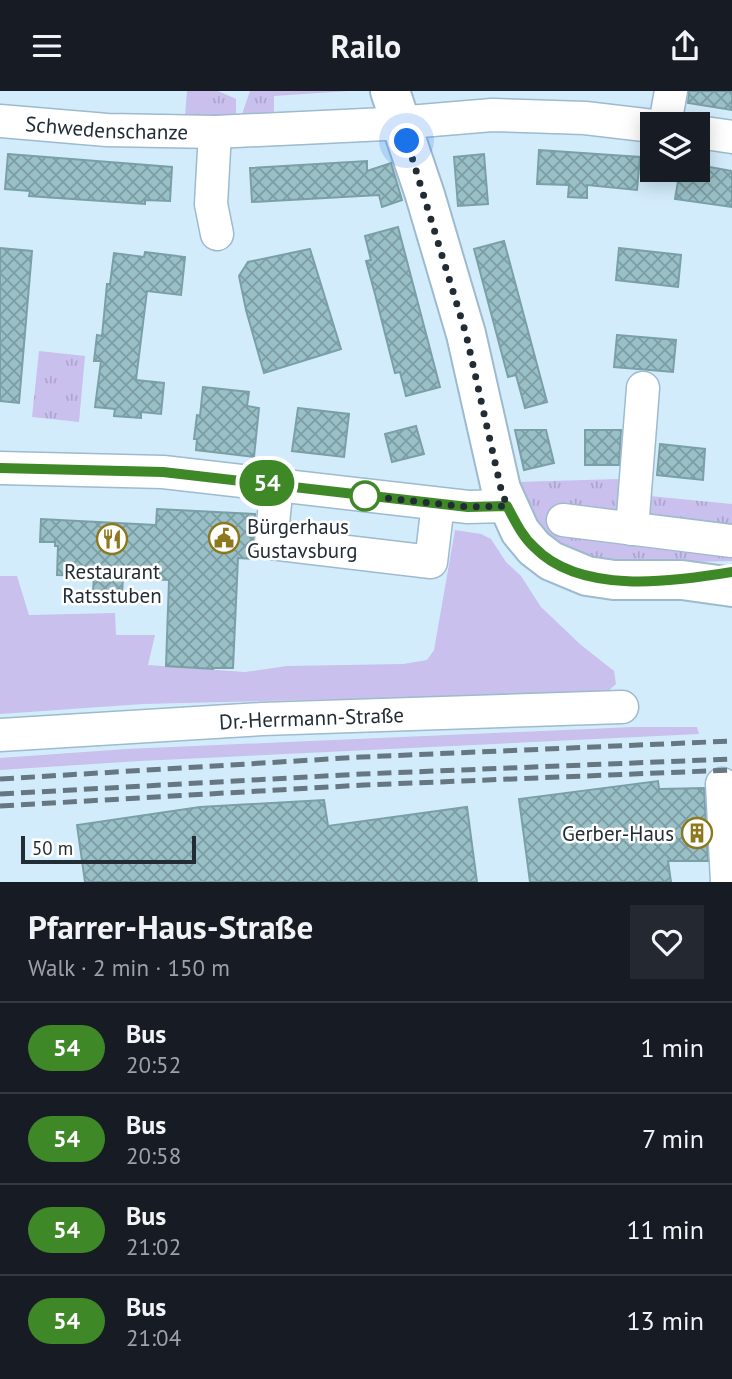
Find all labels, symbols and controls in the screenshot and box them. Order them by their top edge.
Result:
text: Railo [331,25,401,67]
icon: menu [28,27,66,65]
icon: share [666,27,704,65]
street label: Schwedenschanze [24,110,188,145]
map controls [640,112,710,182]
button: layers [640,112,710,182]
your location [389,123,424,158]
line badge: 54 [236,460,298,506]
text: 54 [253,467,281,498]
unlabelled marker [350,481,380,511]
place label: Bürgerhaus Gustavsburg [247,513,358,564]
public building icon: Bürgerhaus Gustavsburg [207,521,241,555]
restaurant icon: Restaurant Ratsstuben [95,522,129,556]
place label: Restaurant Ratsstuben [62,558,162,609]
street label: Dr.-Herrmann-Straße [218,701,404,735]
building icon: Gerber-Haus [680,816,714,850]
place label: Gerber-Haus [562,820,674,847]
scale bar [21,833,196,865]
text: 50 m [32,836,73,860]
text: Pfarrer-Haus-Straße [28,905,313,948]
button: heart [630,905,704,979]
text: Walk · 2 min · 150 m [28,953,230,982]
text: Bus [126,1017,166,1050]
text: 1 min [641,1031,704,1064]
text: 54 [53,1032,80,1063]
text: 20:52 [126,1050,181,1079]
text: Bus [126,1108,166,1141]
text: 7 min [642,1122,704,1155]
text: 54 [53,1123,80,1154]
text: 20:58 [126,1141,181,1170]
text: Bus [126,1199,166,1232]
text: 11 min [626,1213,704,1246]
text: 54 [53,1214,80,1245]
text: 21:02 [126,1232,181,1261]
text: Bus [126,1290,166,1323]
text: 13 min [626,1304,704,1337]
text: 54 [53,1305,80,1336]
text: 21:04 [126,1323,181,1352]

